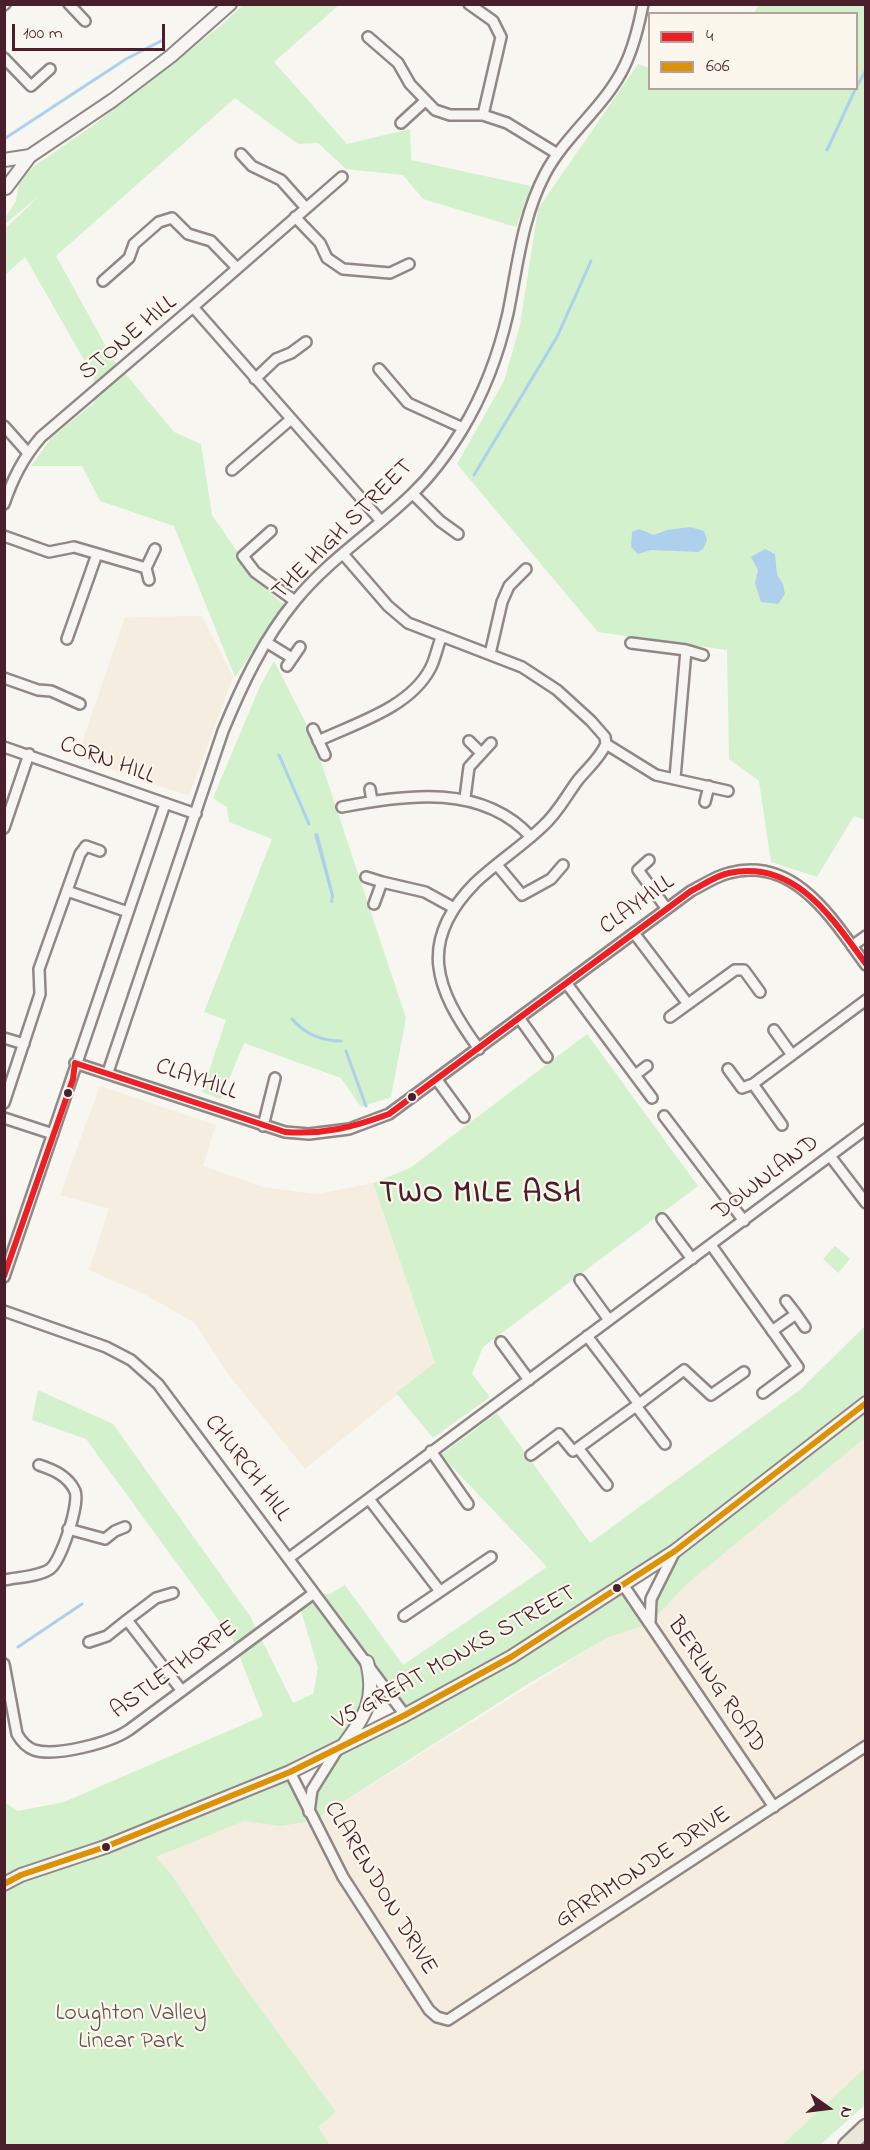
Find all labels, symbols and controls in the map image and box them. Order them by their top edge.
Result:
scale bar [15,12,168,50]
legend [648,12,858,90]
text: 100 m [23,21,63,47]
text: 4 [706,24,713,50]
text: 606 [706,54,730,80]
street label: STONE HILL [74,290,184,388]
street label: THE HIGH STREET [267,454,421,608]
street label: CORN HILL [55,731,159,793]
street label: CLAYHILL [595,869,681,943]
street label: CLAYHILL [151,1054,241,1108]
unlabelled marker [62,1087,74,1099]
unlabelled marker [406,1091,418,1103]
street label: DOWNLAND [708,1130,826,1228]
district label: TWO MILE ASH [380,1178,582,1214]
street label: CHURCH HILL [197,1410,295,1528]
street label: V5 GREAT MONKS STREET [329,1580,581,1738]
unlabelled marker [611,1582,623,1594]
street label: BERLING ROAD [659,1613,771,1759]
street label: ASTLETHORPE [106,1615,244,1727]
street label: CLARENDON DRIVE [316,1797,442,1981]
street label: GARAMONDE DRIVE [551,1802,737,1936]
unlabelled marker [100,1841,112,1853]
park label: Loughton Valley Linear Park [55,2001,207,2057]
north arrow [798,2078,858,2138]
text: N [833,2104,858,2121]

